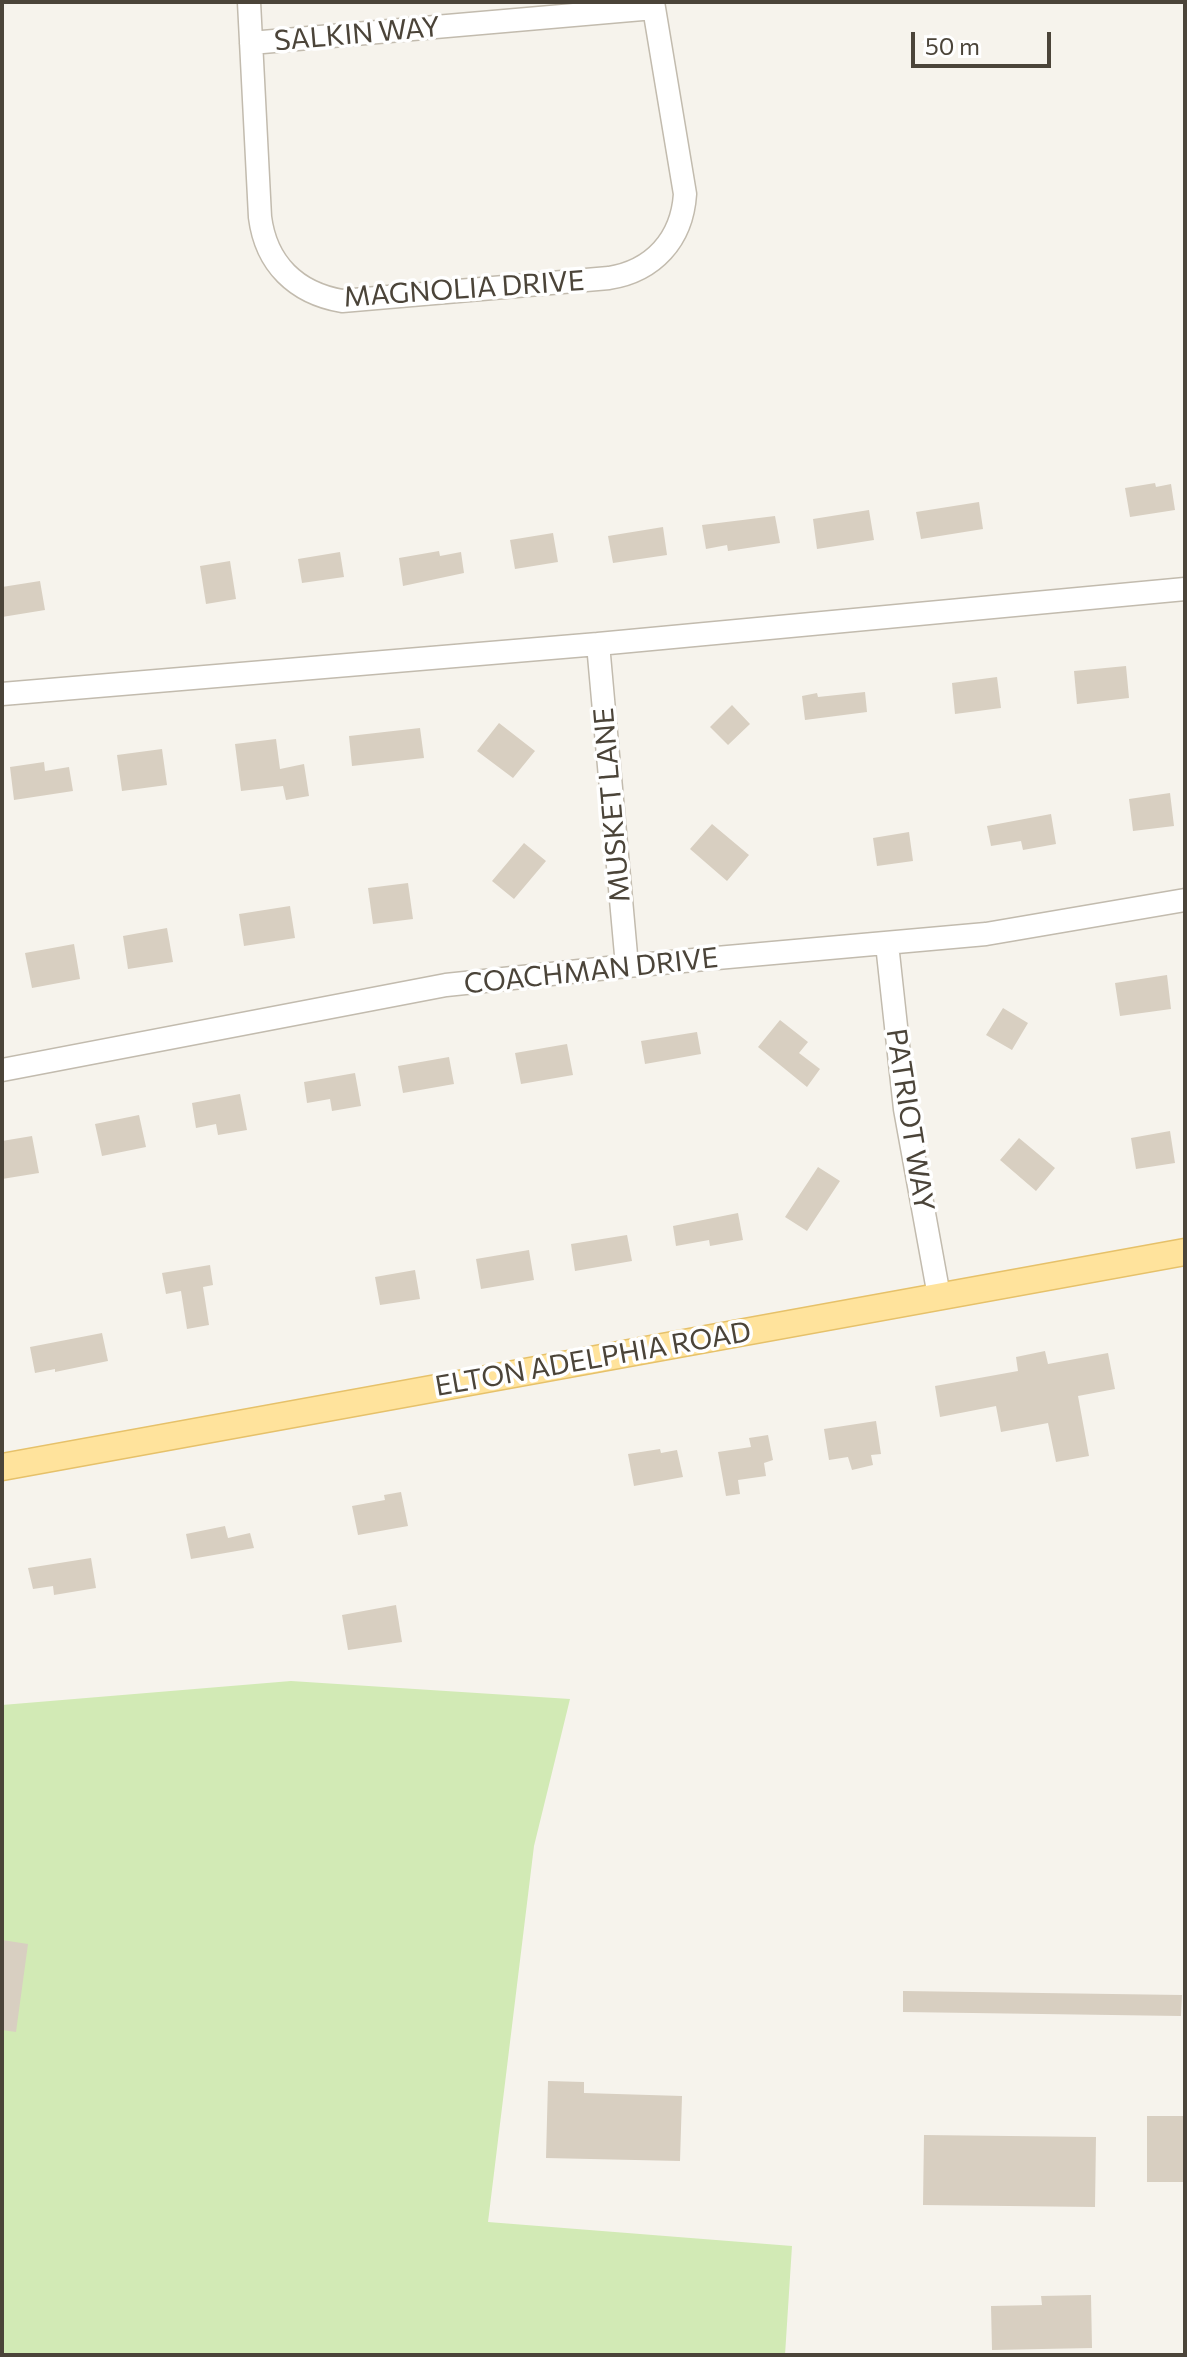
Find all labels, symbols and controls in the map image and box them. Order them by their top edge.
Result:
street label: SALKIN WAY [273,10,441,58]
scale bar [915,16,1055,66]
text: 50 m [925,31,980,60]
street label: MAGNOLIA DRIVE [342,264,586,314]
street label: MUSKET LANE [587,706,637,904]
street label: COACHMAN DRIVE [462,941,720,1001]
street label: PATRIOT WAY [879,1026,941,1214]
street label: ELTON ADELPHIA ROAD [432,1315,754,1403]

